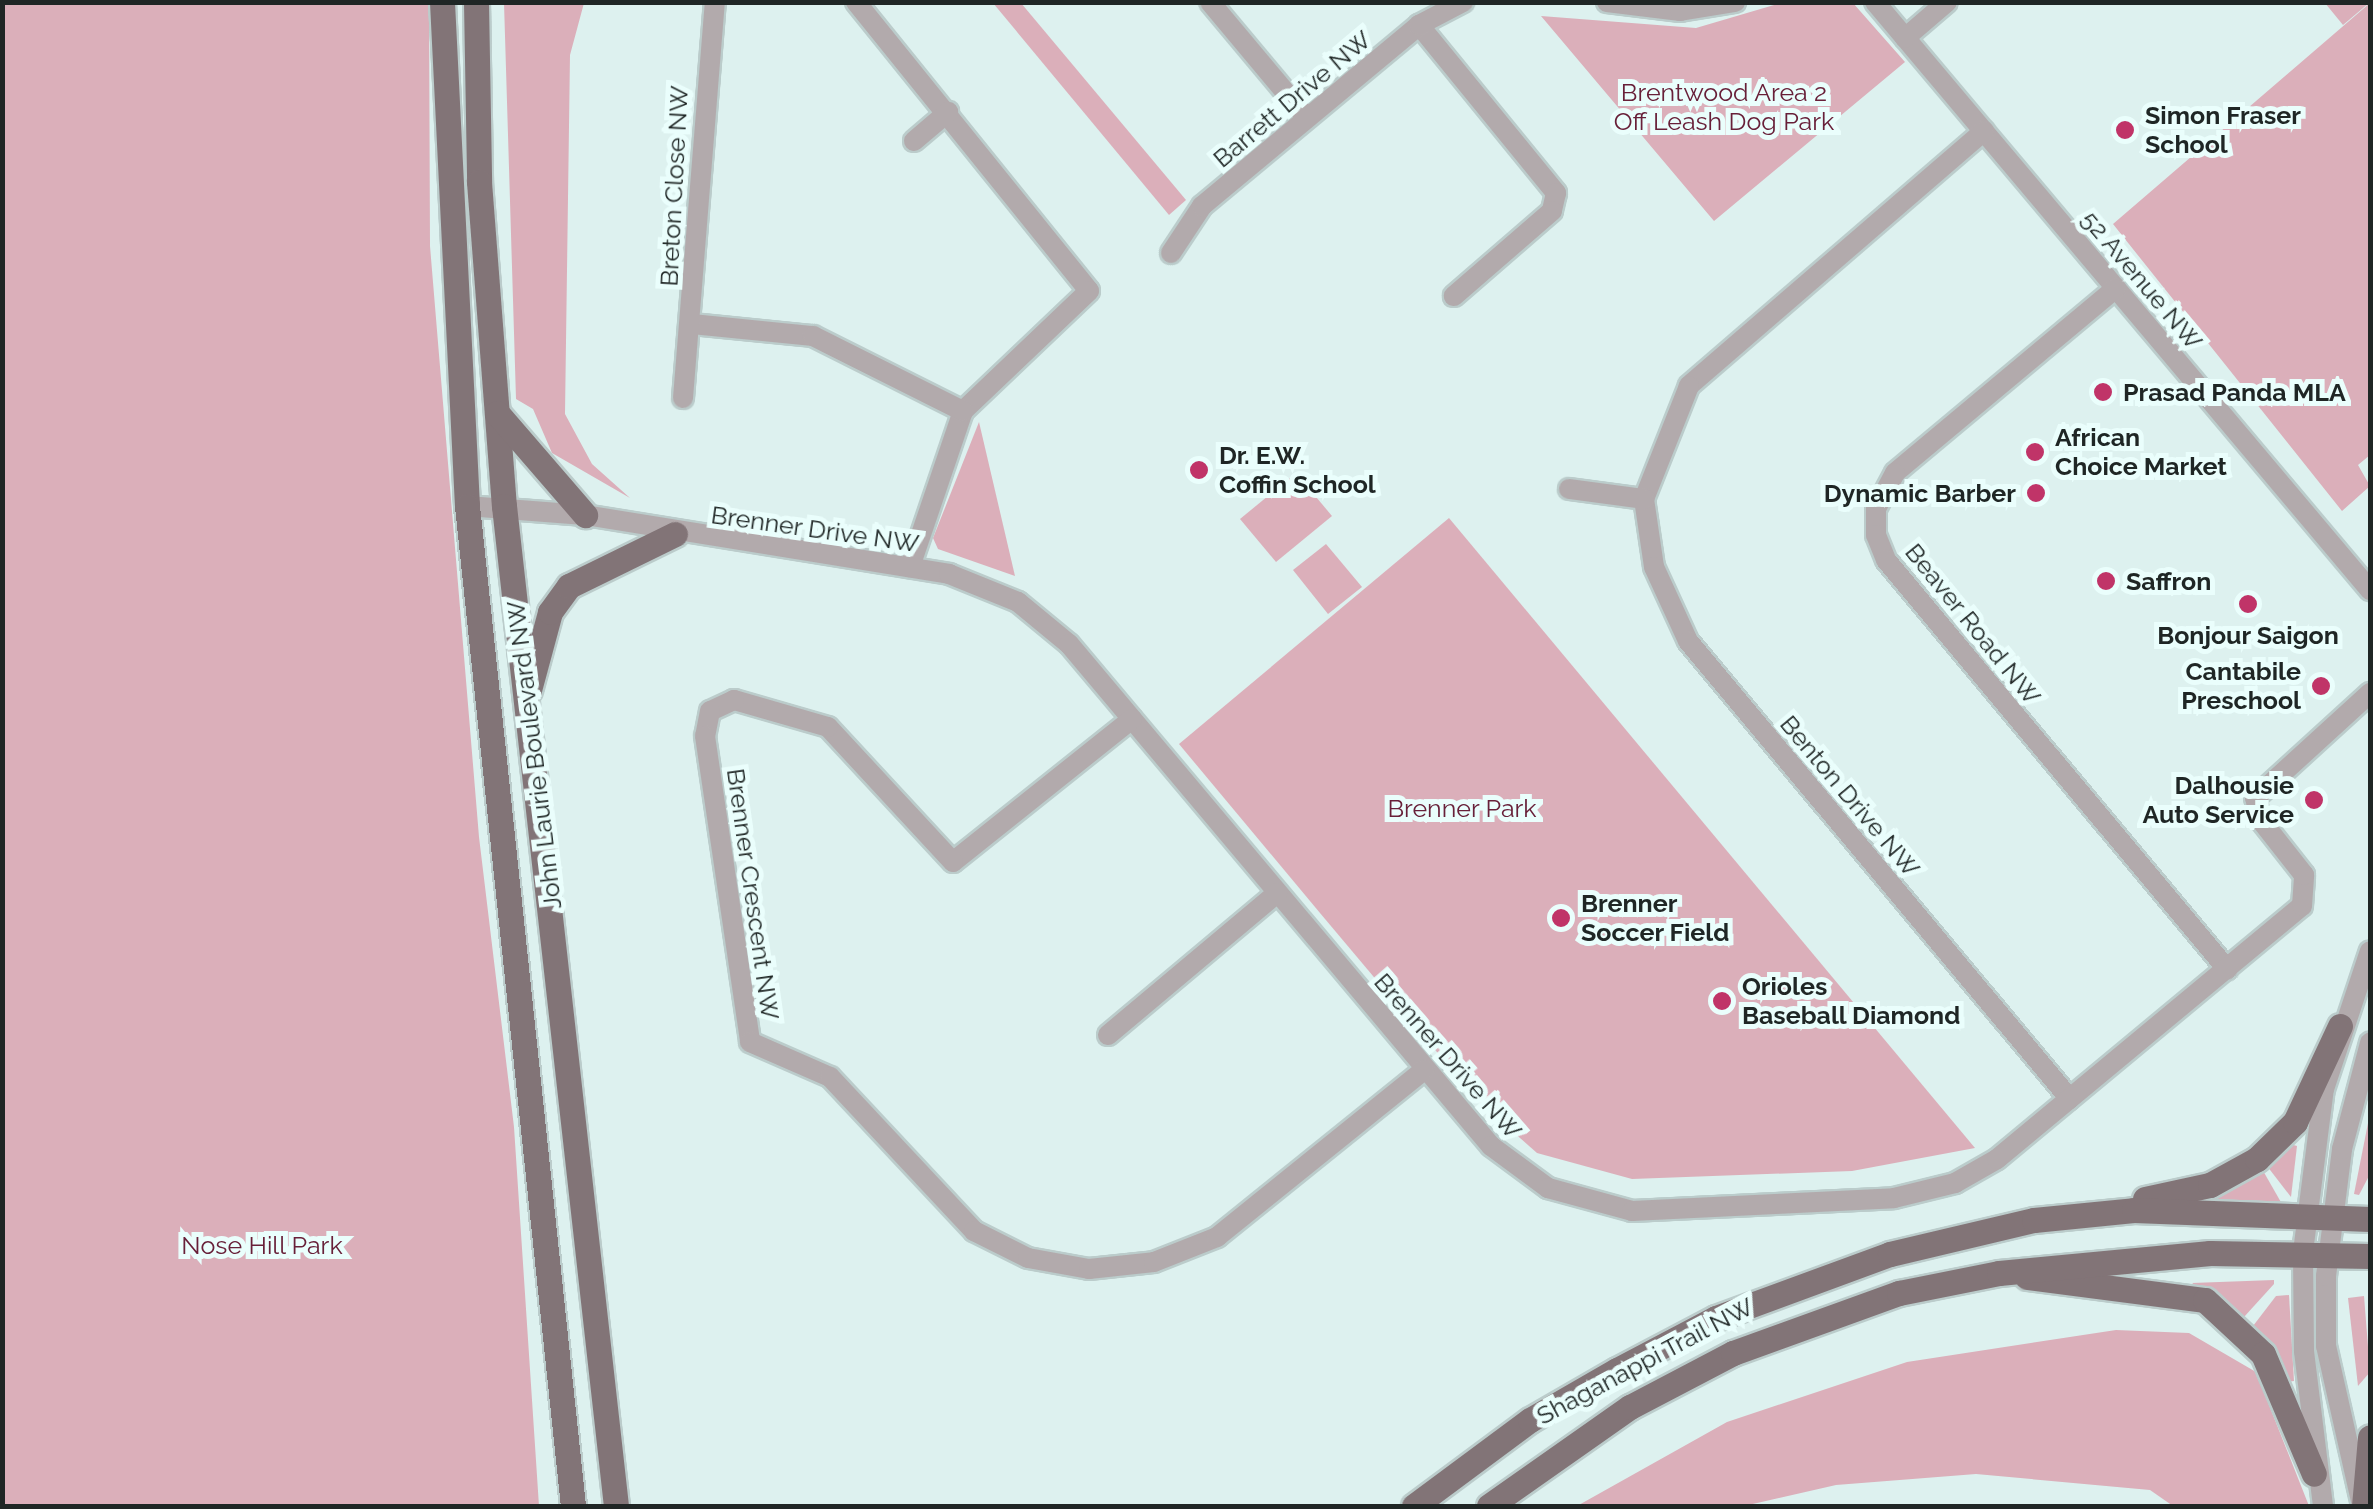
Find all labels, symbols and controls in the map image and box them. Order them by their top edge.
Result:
street label: Barrett Drive NW [1207,24,1377,174]
park label: Brentwood Area 2 Off Leash Dog Park [1614,78,1834,137]
street label: Breton Close NW [654,85,694,287]
place label: Simon Fraser School [2145,101,2301,160]
marker: Simon Fraser School [2114,119,2136,141]
street label: 52 Avenue NW [2075,204,2209,356]
place label: Prasad Panda MLA [2123,377,2346,407]
marker: Prasad Panda MLA [2092,381,2114,403]
place label: African Choice Market [2055,423,2227,482]
place label: Dr. E.W. Coffin School [1219,441,1376,500]
marker: African Choice Market [2024,441,2046,463]
marker: Dr. E.W. Coffin School [1188,459,1210,481]
place label: Dynamic Barber [1824,478,2016,508]
marker: Dynamic Barber [2025,482,2047,504]
street label: Brenner Drive NW [709,500,921,558]
street label: Beaver Road NW [1899,537,2047,711]
place label: Saffron [2126,566,2211,596]
marker: Saffron [2095,570,2117,592]
marker: Bonjour Saigon [2237,593,2259,615]
street label: John Laurie Boulevard NW [500,599,568,911]
place label: Bonjour Saigon [2157,620,2339,650]
place label: Cantabile Preschool [2181,657,2301,716]
marker: Cantabile Preschool [2310,675,2332,697]
street label: Benton Drive NW [1774,709,1926,883]
street label: Brenner Crescent NW [720,766,786,1022]
place label: Dalhousie Auto Service [2142,771,2294,830]
marker: Dalhousie Auto Service [2303,789,2325,811]
park label: Brenner Park [1387,793,1537,823]
place label: Brenner Soccer Field [1581,889,1730,948]
marker: Brenner Soccer Field [1550,907,1572,929]
street label: Brenner Drive NW [1368,967,1528,1145]
place label: Orioles Baseball Diamond [1742,972,1961,1031]
marker: Orioles Baseball Diamond [1711,990,1733,1012]
park label: Nose Hill Park [181,1230,343,1260]
street label: Shaganappi Trail NW [1531,1291,1759,1431]

